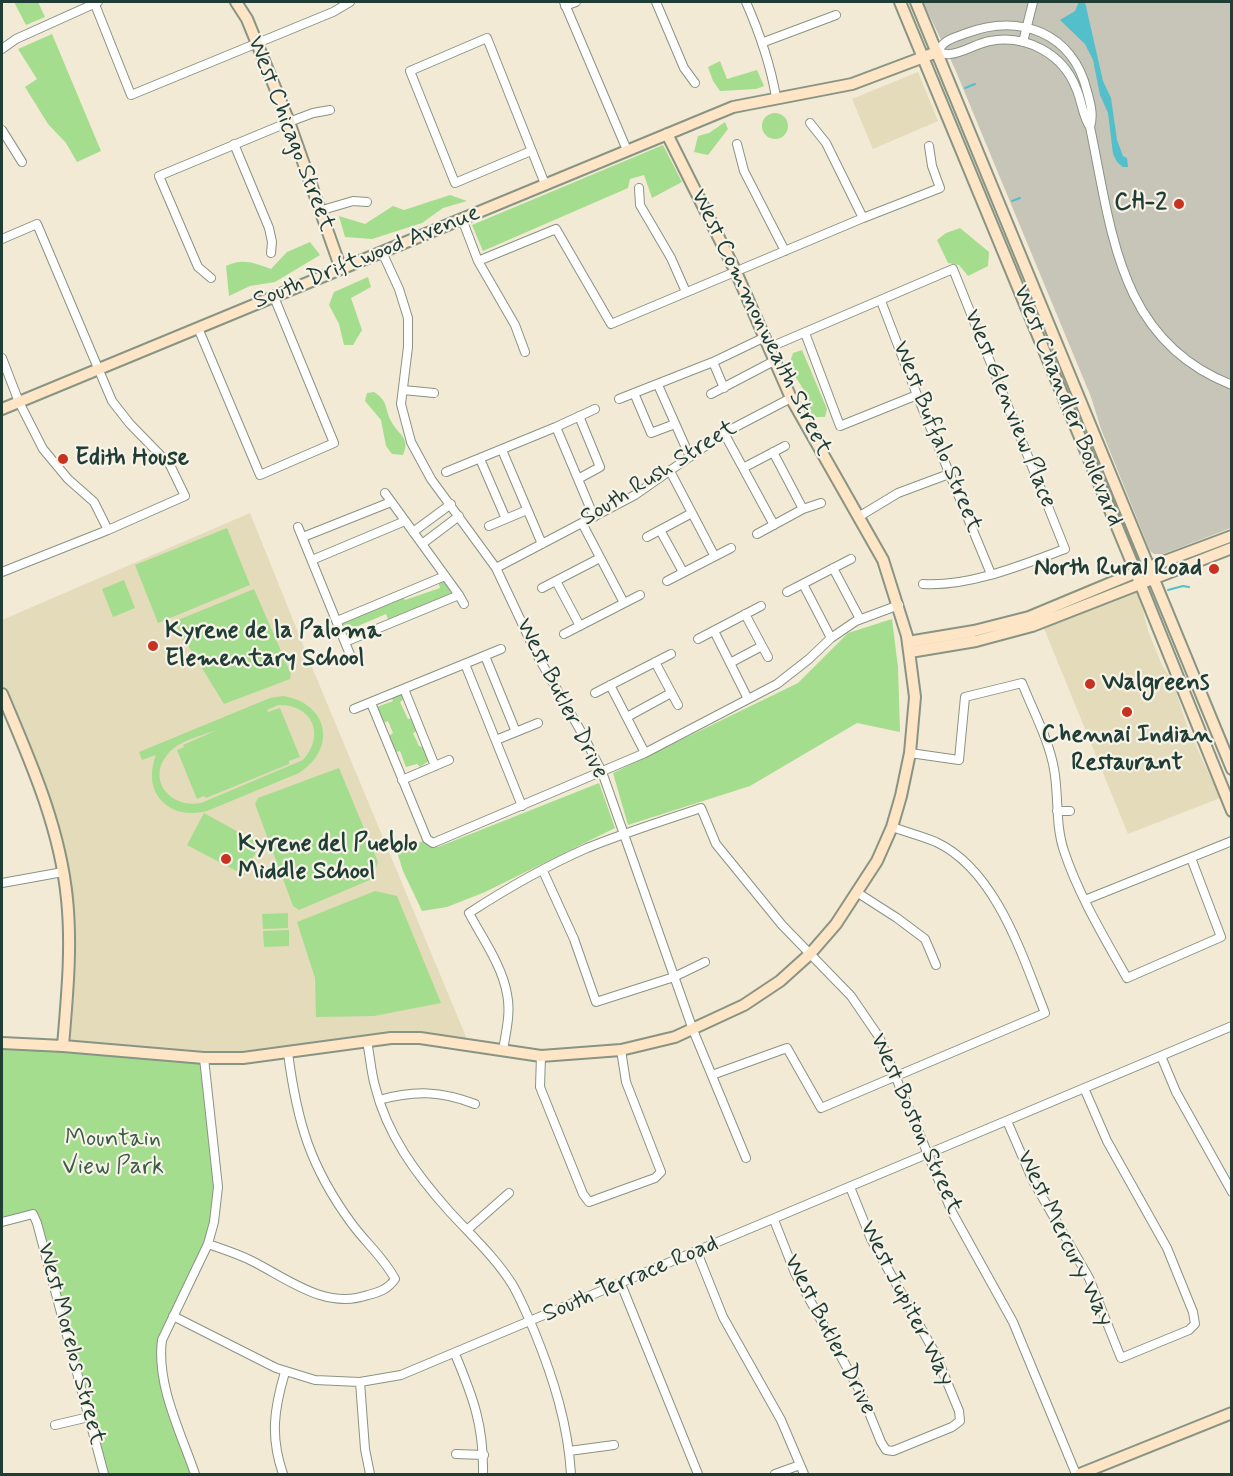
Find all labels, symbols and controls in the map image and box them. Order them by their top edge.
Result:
street label: West Chicago Street [240,32,340,236]
street label: West Commonwealth Street [683,185,837,461]
place label: CH-2 [1114,190,1167,218]
marker: CH-2 [1172,197,1186,211]
street label: South Driftwood Avenue [249,199,485,317]
street label: West Chandler Boulevard [1005,281,1129,531]
street label: West Glenview Place [956,306,1062,512]
street label: West Buffalo Street [885,337,987,537]
street label: South Rush Street [576,414,742,534]
place label: Edith House [75,445,189,473]
marker: Edith House [56,452,70,466]
place label: North Rural Road [1034,555,1202,583]
marker: North Rural Road [1207,562,1221,576]
street label: West Butler Drive [508,614,614,784]
place label: Kyrene de la Paloma Elementary School [165,618,381,674]
marker: Kyrene de la Paloma Elementary School [146,639,160,653]
place label: Walgreens [1102,670,1210,698]
marker: Walgreens [1083,677,1097,691]
marker: Chennai Indian Restaurant [1120,705,1134,719]
place label: Chennai Indian Restaurant [1042,722,1212,778]
place label: Kyrene del Pueblo Middle School [238,831,417,887]
marker: Kyrene del Pueblo Middle School [219,852,233,866]
street label: West Boston Street [862,1029,968,1219]
park label: Mountain View Park [62,1126,164,1182]
street label: West Mercury Way [1009,1146,1119,1332]
street label: West Jupiter Way [852,1217,960,1391]
street label: South Terrace Road [539,1230,723,1330]
street label: West Morelos Street [29,1240,111,1448]
street label: West Butler Drive [776,1250,882,1420]

